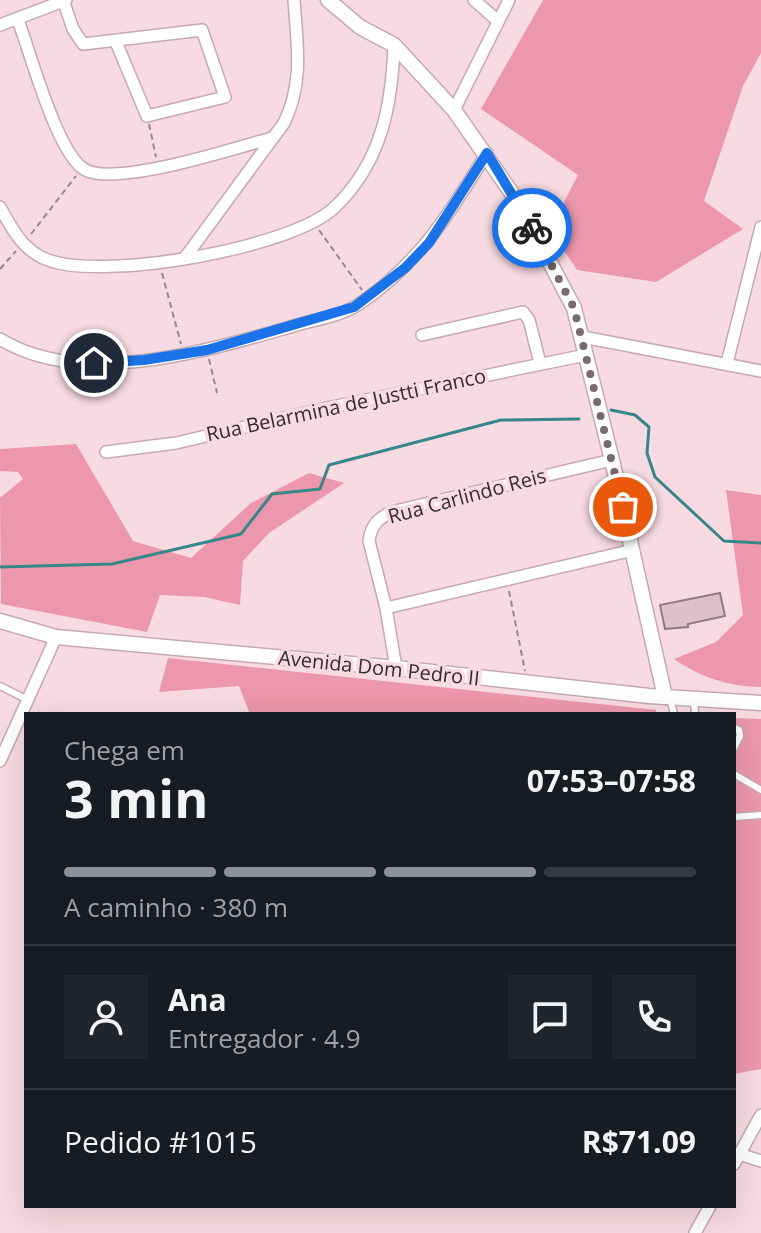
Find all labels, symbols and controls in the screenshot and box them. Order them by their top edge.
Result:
courier [492,188,572,268]
icon: bike [510,206,554,250]
pin [60,329,128,397]
icon: home [72,341,116,385]
street label: Rua Belarmina de Justti Franco [204,362,488,447]
street label: Rua Carlindo Reis [385,461,549,530]
pin [589,473,657,541]
icon: bag [601,485,645,529]
street label: Avenida Dom Pedro II [277,644,481,691]
text: Chega em [64,732,185,768]
text: 07:53–07:58 [527,760,696,801]
text: 3 min [64,762,208,833]
text: A caminho · 380 m [64,889,288,925]
button: person [64,975,148,1059]
button: chat [508,975,592,1059]
button: phone [612,975,696,1059]
text: Ana [168,979,227,1020]
text: Entregador · 4.9 [168,1020,361,1056]
text: Pedido #1015 [64,1121,257,1162]
text: R$71.09 [582,1121,696,1162]

